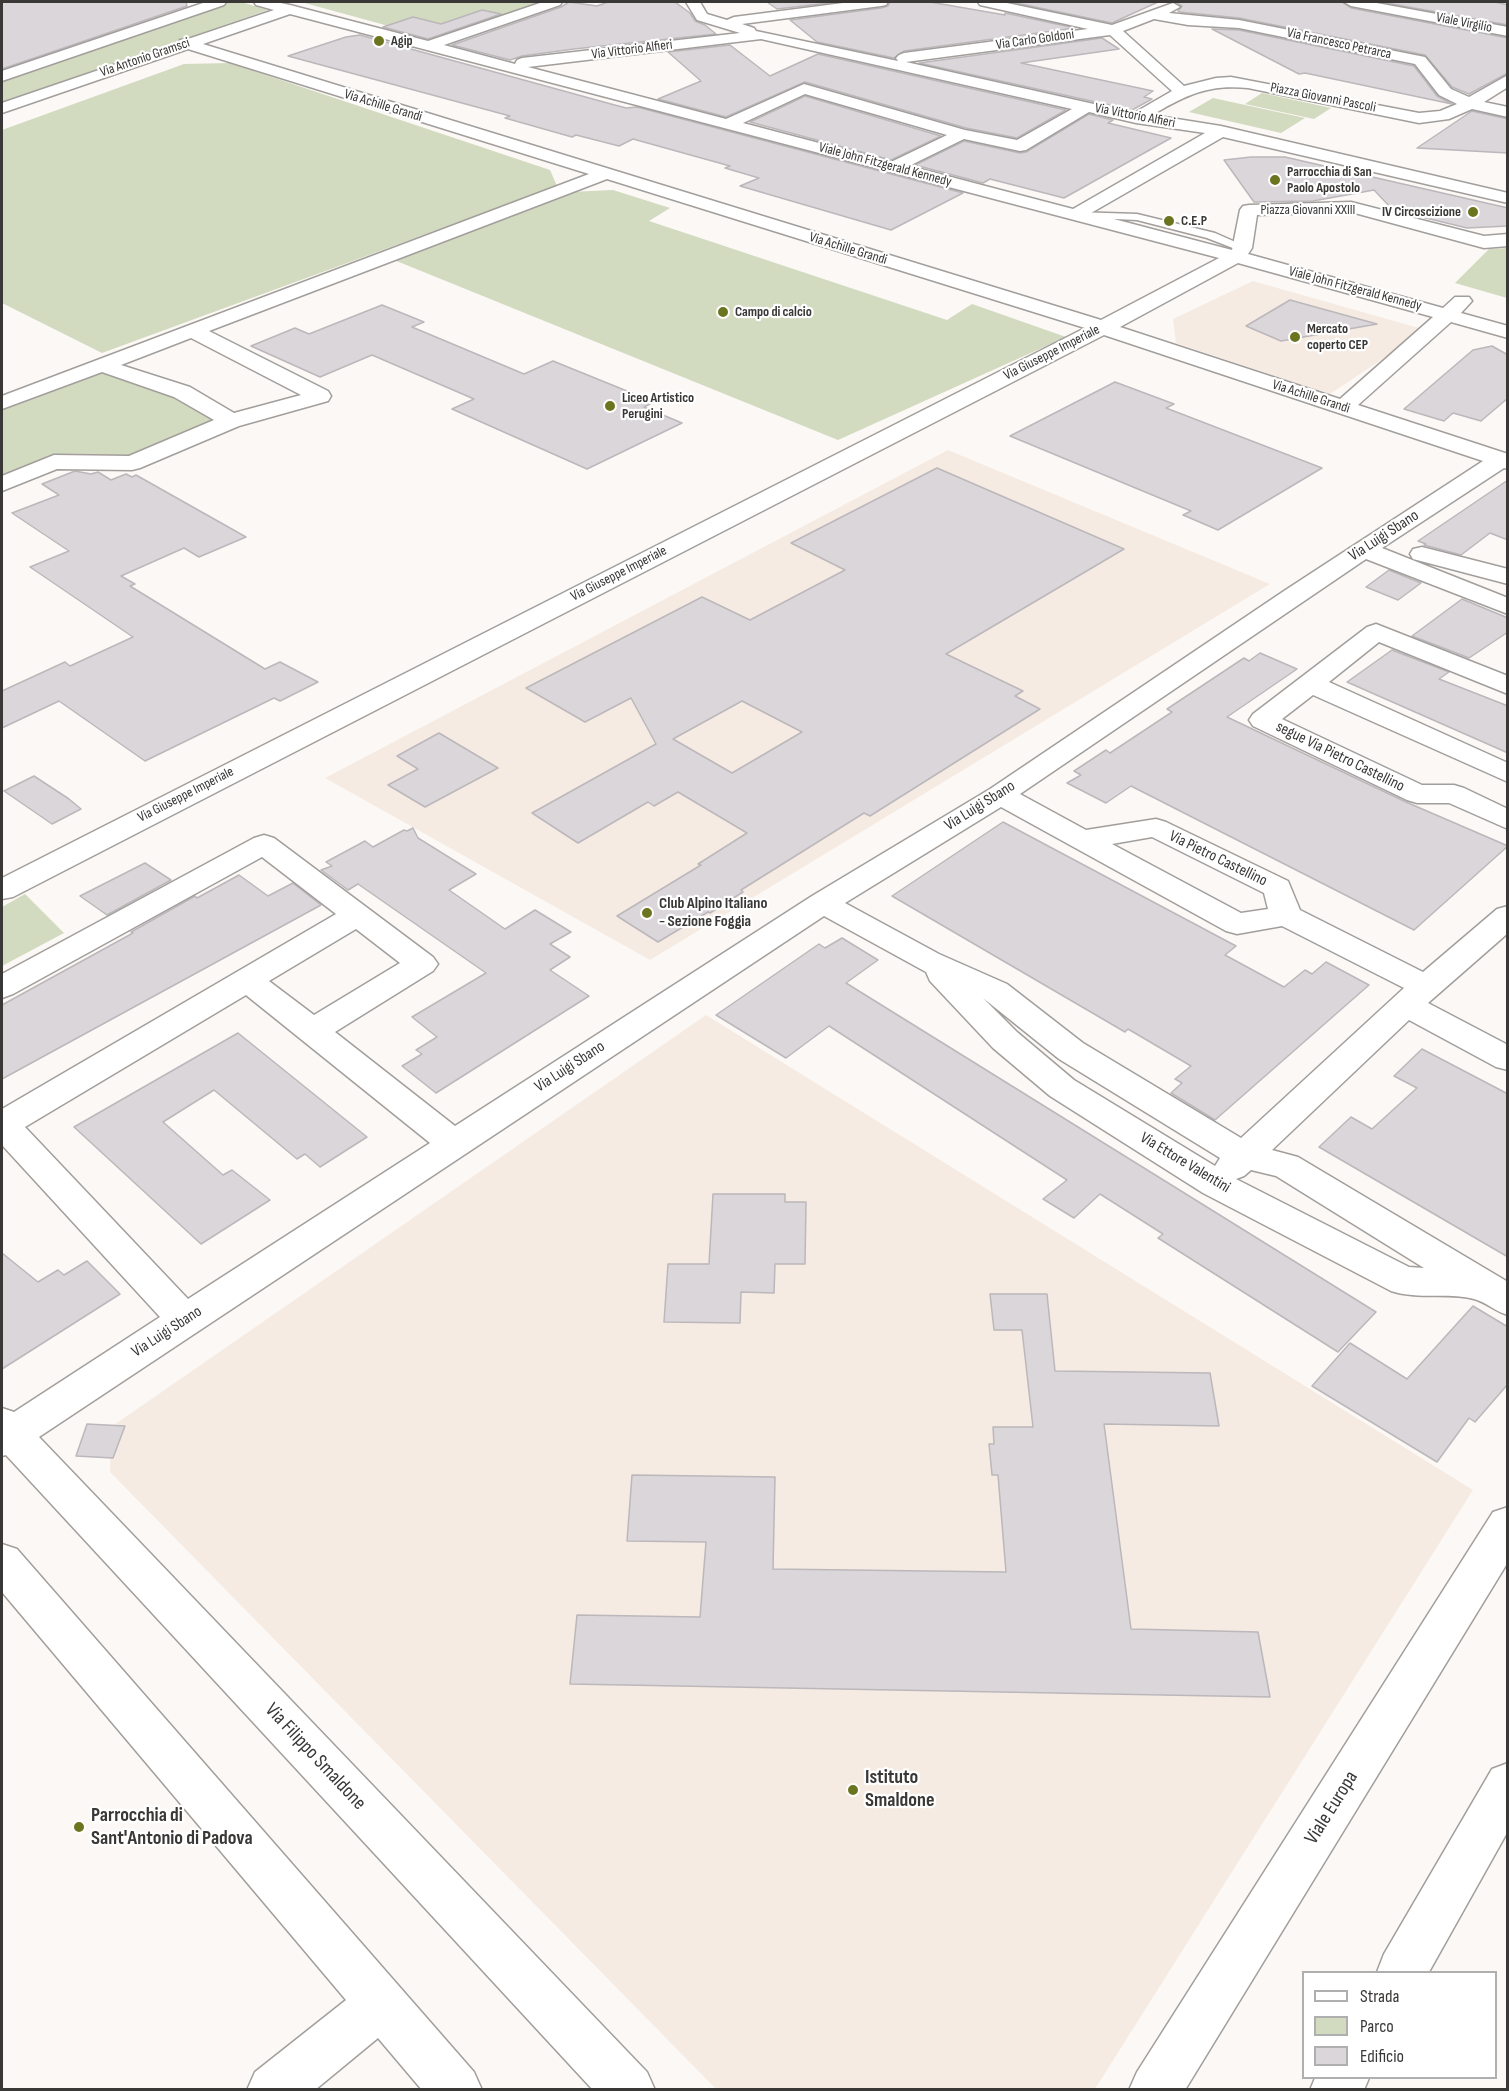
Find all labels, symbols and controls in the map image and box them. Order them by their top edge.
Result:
street label: Viale Virgilio [1435,9,1493,37]
street label: Via Francesco Petrarca [1285,25,1393,63]
street label: Via Carlo Goldoni [995,26,1075,54]
place label: Agip [391,33,413,49]
marker: Agip [372,34,386,48]
street label: Via Antonio Gramsci [98,35,192,81]
street label: Via Vittorio Alfieri [591,37,673,63]
street label: Piazza Giovanni Pascoli [1269,80,1377,116]
street label: Via Achille Grandi [342,86,424,126]
street label: Via Vittorio Alfieri [1093,100,1177,132]
street label: Viale John Fitzgerald Kennedy [817,139,953,191]
place label: Parrocchia di San Paolo Apostolo [1287,164,1372,196]
marker: Parrocchia di San Paolo Apostolo [1268,173,1282,187]
street label: Piazza Giovanni XXIII [1261,202,1355,218]
place label: IV Circoscizione [1382,204,1461,220]
marker: IV Circoscizione [1466,205,1480,219]
place label: C.E.P [1181,213,1207,229]
marker: C.E.P [1162,214,1176,228]
street label: Via Achille Grandi [807,229,889,269]
street label: Viale John Fitzgerald Kennedy [1287,263,1423,315]
place label: Campo di calcio [735,304,812,320]
marker: Campo di calcio [716,305,730,319]
place label: Mercato coperto CEP [1307,321,1368,354]
street label: Via Giuseppe Imperiale [1001,322,1103,384]
marker: Mercato coperto CEP [1288,330,1302,344]
street label: Via Achille Grandi [1270,377,1352,417]
place label: Liceo Artistico Perugini [622,390,694,422]
marker: Liceo Artistico Perugini [603,399,617,413]
street label: Via Luigi Sbano [1345,506,1423,566]
street label: Via Giuseppe Imperiale [568,543,670,605]
street label: segue Via Pietro Castellino [1272,717,1408,797]
street label: Via Giuseppe Imperiale [135,764,237,826]
street label: Via Luigi Sbano [941,777,1019,835]
street label: Via Pietro Castellino [1166,827,1270,891]
place label: Club Alpino Italiano - Sezione Foggia [659,894,767,932]
marker: Club Alpino Italiano - Sezione Foggia [640,906,654,920]
street label: Via Luigi Sbano [531,1037,609,1097]
street label: Via Ettore Valentini [1136,1129,1234,1197]
street label: Via Luigi Sbano [128,1302,206,1362]
street label: Via Filippo Smaldone [259,1699,371,1815]
place label: Istituto Smaldone [865,1766,934,1813]
street label: Viale Europa [1300,1767,1364,1849]
marker: Istituto Smaldone [846,1783,860,1797]
place label: Parrocchia di Sant'Antonio di Padova [91,1804,253,1851]
marker: Parrocchia di Sant'Antonio di Padova [72,1820,86,1834]
legend [1302,1971,1497,2079]
text: Strada [1360,1986,1399,2007]
text: Parco [1360,2016,1394,2037]
text: Edificio [1360,2046,1404,2067]

